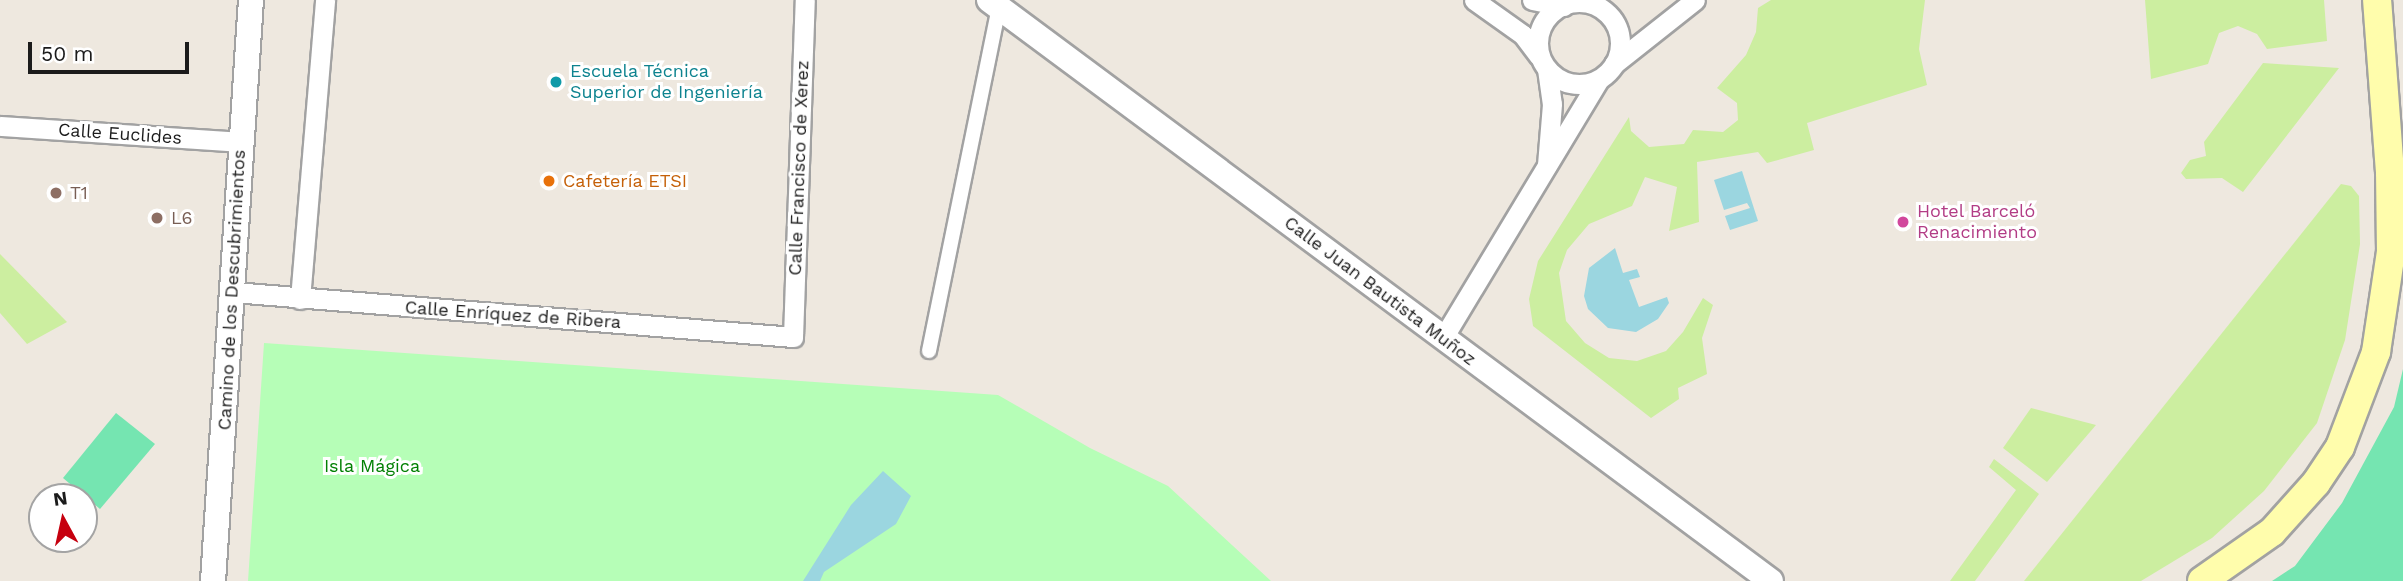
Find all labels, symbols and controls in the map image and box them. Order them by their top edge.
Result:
scale bar [32,28,192,72]
text: 50 m [41,41,93,66]
street label: Calle Francisco de Xerez [784,60,814,276]
place label: Escuela Técnica Superior de Ingeniería [570,61,763,104]
marker: Escuela Técnica Superior de Ingeniería [548,74,564,90]
street label: Calle Euclides [57,119,183,149]
street label: Camino de los Descubrimientos [214,149,250,431]
place label: Cafetería ETSI [563,170,687,192]
marker: Cafetería ETSI [541,173,557,189]
place label: T1 [70,182,88,204]
marker: T1 [48,185,64,201]
place label: Hotel Barceló Renacimiento [1917,201,2037,244]
place label: L6 [171,207,193,229]
marker: L6 [149,210,165,226]
street label: Calle Juan Bautista Muñoz [1280,212,1480,370]
marker: Hotel Barceló Renacimiento [1895,214,1911,230]
street label: Calle Enríquez de Ribera [404,297,622,333]
park label: Isla Mágica [324,455,420,477]
north arrow [28,483,98,553]
text: N [52,486,69,511]

